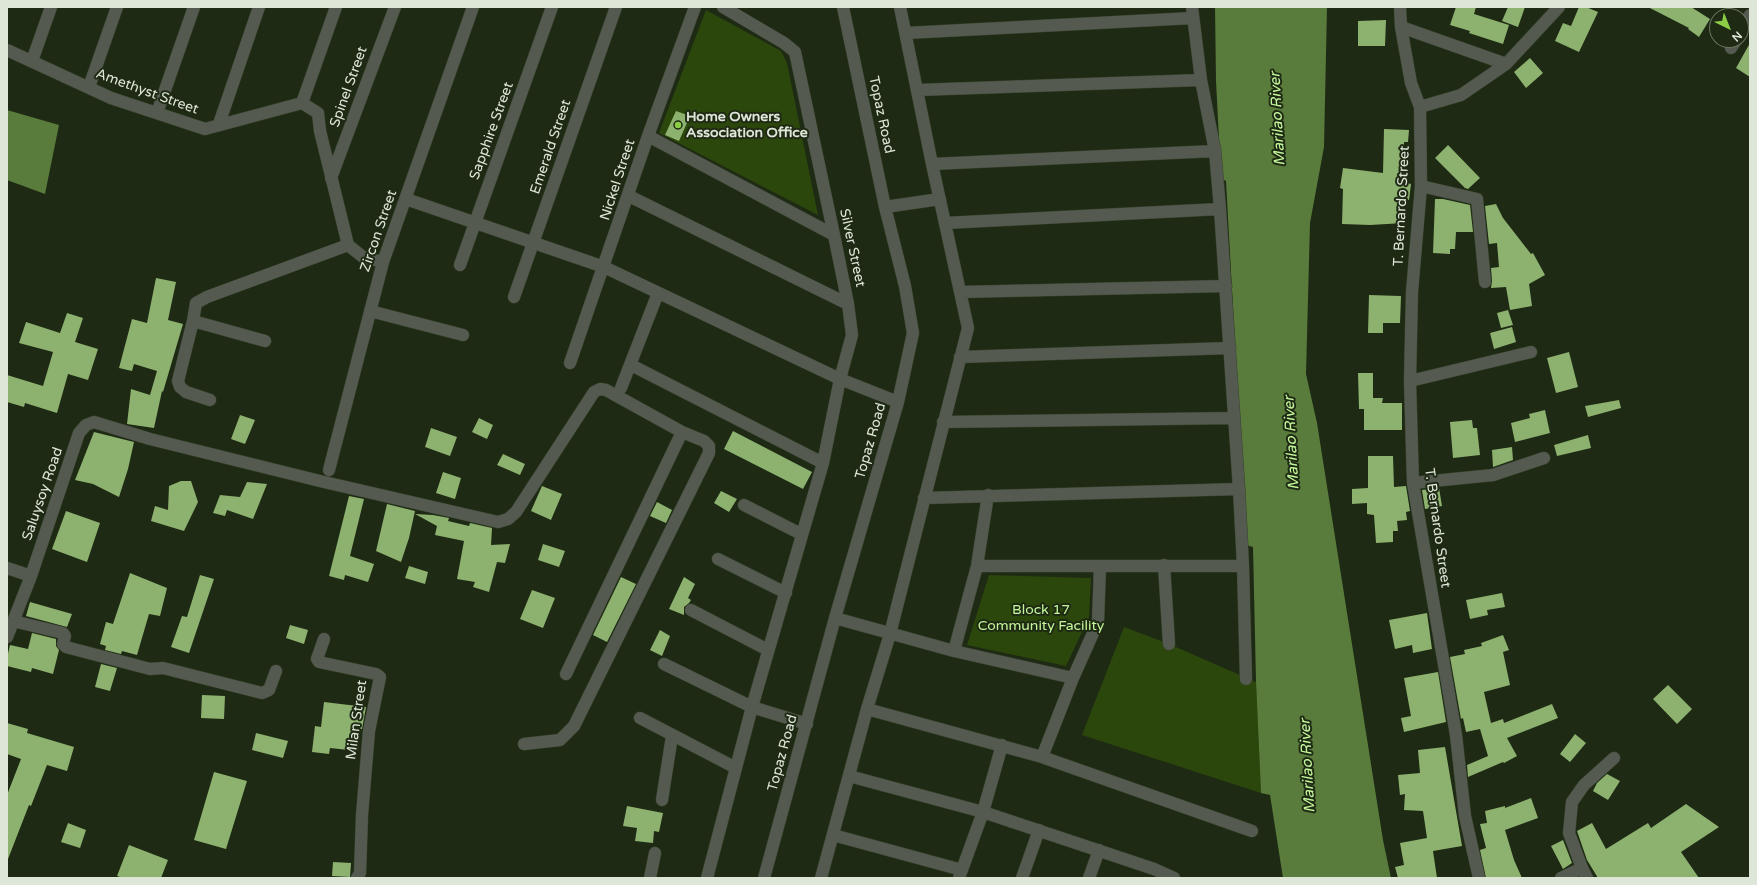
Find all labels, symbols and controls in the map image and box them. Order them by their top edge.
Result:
north arrow [1709,8,1749,48]
text: N [1729,29,1745,44]
street label: Spinel Street [327,44,371,130]
street label: Amethyst Street [93,66,201,118]
water label: Marilao River [1267,72,1289,166]
street label: Topaz Road [865,75,897,155]
street label: Sapphire Street [467,80,517,182]
street label: Emerald Street [527,98,575,196]
place label: Home Owners Association Office [686,109,808,142]
marker: Home Owners Association Office [673,120,683,130]
street label: Nickel Street [597,137,639,223]
street label: T. Bernardo Street [1390,145,1414,267]
street label: Zircon Street [357,188,401,274]
street label: Silver Street [835,207,869,289]
water label: Marilao River [1281,396,1303,490]
street label: Topaz Road [852,401,890,481]
street label: Saluysoy Road [19,445,67,543]
street label: T. Bernardo Street [1420,467,1454,589]
park label: Block 17 Community Facility [978,602,1104,634]
street label: Milan Street [343,679,371,761]
street label: Topaz Road [765,713,801,793]
water label: Marilao River [1297,719,1319,813]

